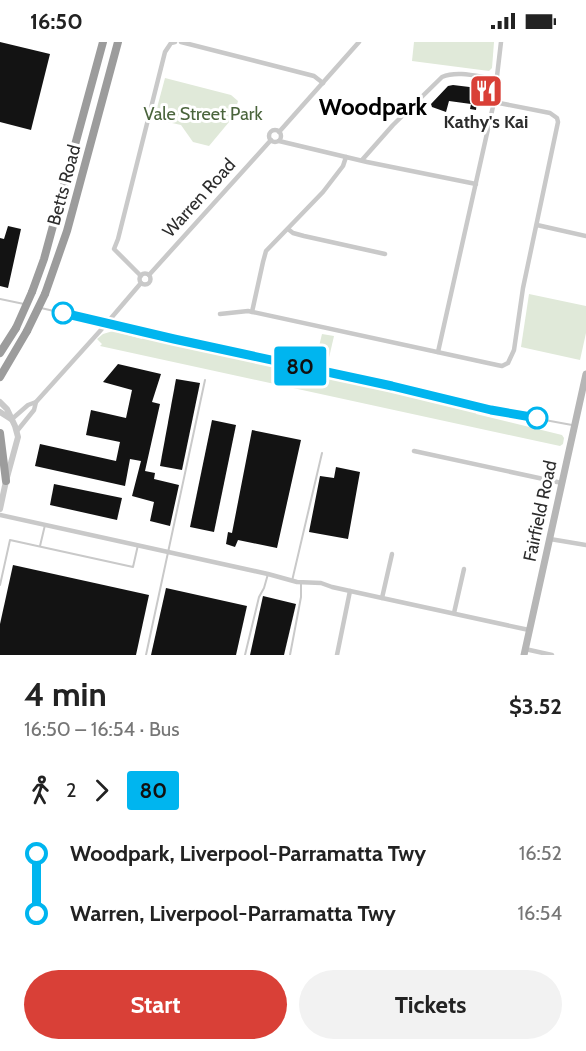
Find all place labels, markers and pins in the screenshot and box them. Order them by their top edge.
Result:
restaurant icon: Kathy's Kai [468,73,504,109]
place label: Kathy's Kai [444,111,528,133]
unlabelled marker [52,302,74,324]
unlabelled marker [526,407,548,429]

